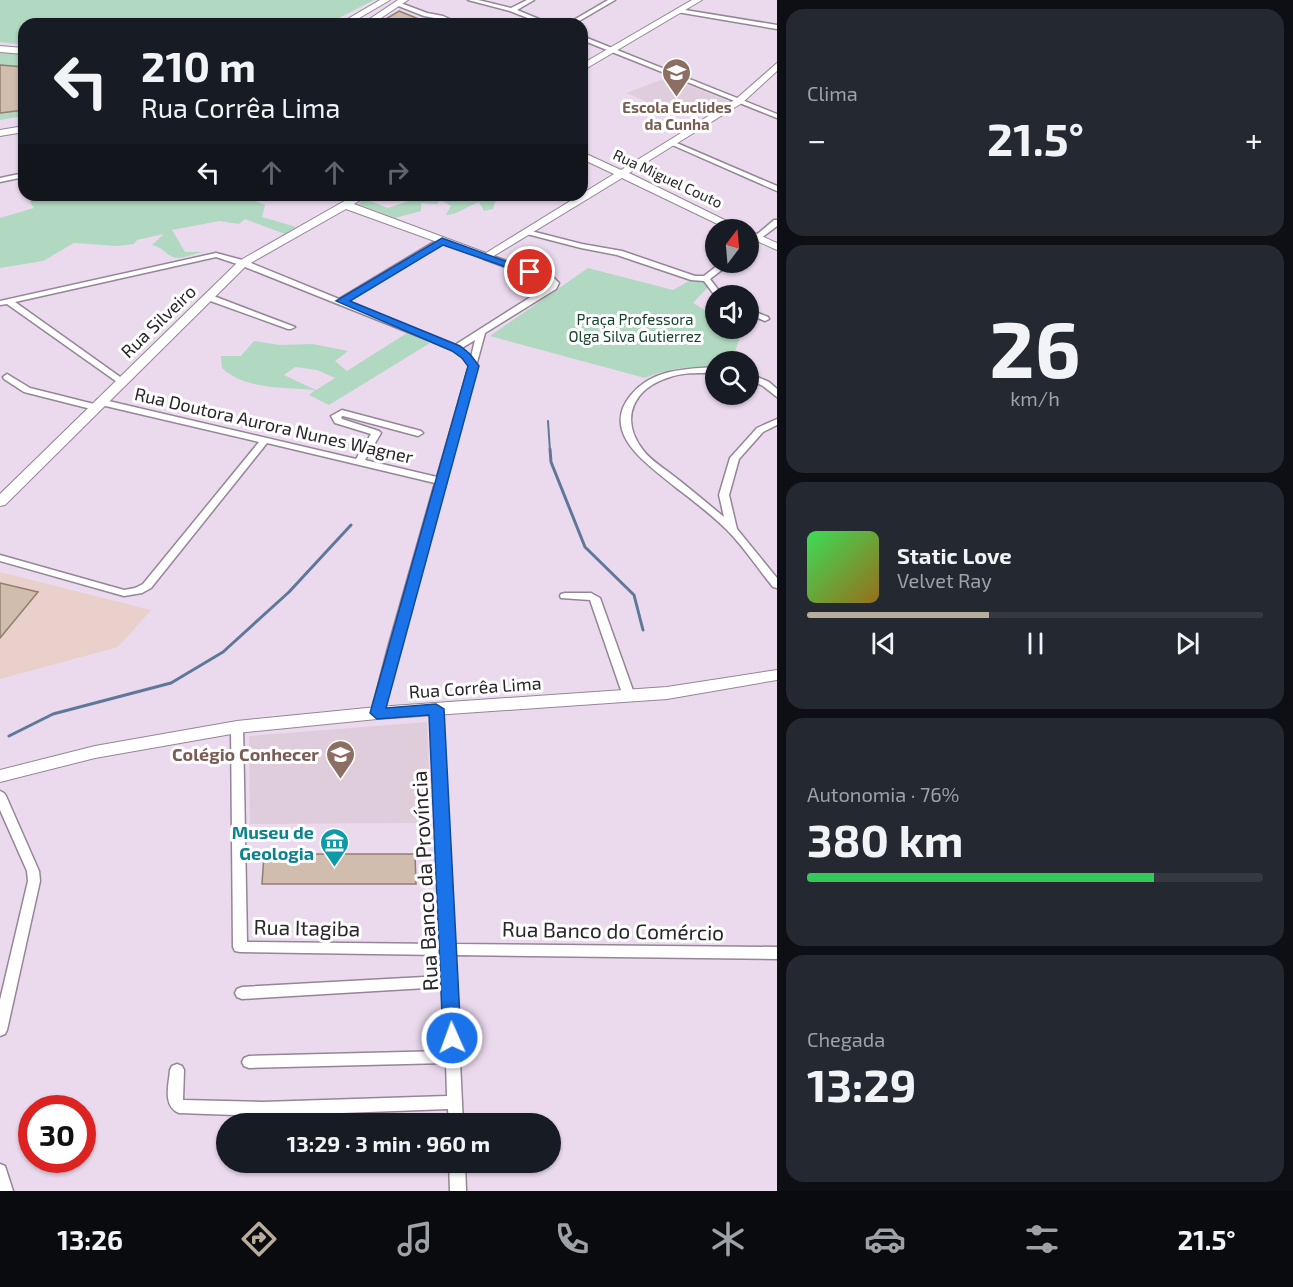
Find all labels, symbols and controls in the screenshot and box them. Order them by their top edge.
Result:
text: 210 m [141,40,256,90]
icon: left [42,42,120,120]
school or university icon: Escola Euclides da Cunha [661,56,693,98]
text: Clima [807,81,858,105]
text: Rua Corrêa Lima [141,91,340,123]
place label: Escola Euclides da Cunha [622,98,732,133]
text: 21.5° [987,111,1084,165]
text: − [807,119,826,159]
text: + [1245,119,1263,159]
street label: Rua Miguel Couto [610,145,726,211]
icon: left [192,156,225,189]
icon: ahead [255,156,288,189]
icon: ahead [318,156,351,189]
icon: right [381,156,414,189]
north arrow [705,219,759,273]
map controls [705,219,759,405]
pin [504,246,555,297]
icon: arrive [513,255,546,288]
street label: Rua Silveiro [116,280,200,362]
button: sound [705,285,759,339]
text: 26 [989,300,1081,394]
park label: Praça Professora Olga Silva Gutierrez [568,310,702,345]
button: search [705,351,759,405]
street label: Rua Doutora Aurora Nunes Wagner [132,382,416,468]
text: km/h [1010,386,1060,410]
text: Static Love [897,542,1012,568]
text: Velvet Ray [897,568,992,592]
icon: previous [867,627,900,660]
icon: pause [1019,627,1052,660]
icon: next [1171,627,1204,660]
street label: Rua Corrêa Lima [408,671,542,703]
school or university icon: Colégio Conhecer [324,738,356,780]
place label: Colégio Conhecer [172,743,319,765]
street label: Rua Banco da Província [406,770,442,992]
text: Autonomia · 76% [807,782,959,806]
text: 380 km [807,812,963,866]
place label: Museu de Geologia [232,821,314,864]
museum icon: Museu de Geologia [319,826,351,868]
street label: Rua Itagiba [253,914,361,940]
street label: Rua Banco do Comércio [502,916,724,944]
position arrow [420,1006,484,1070]
text: Chegada [807,1027,885,1051]
text: 13:29 [807,1057,916,1111]
speed limit sign: 30 [18,1095,96,1173]
text: 13:29 · 3 min · 960 m [287,1130,490,1156]
icon: directions [238,1218,280,1260]
icon: music [394,1218,436,1260]
icon: phone [551,1218,593,1260]
icon: climate [707,1218,749,1260]
icon: car [864,1218,906,1260]
icon: filters [1021,1218,1063,1260]
text: 13:26 [57,1223,123,1255]
text: 21.5° [1177,1223,1236,1255]

